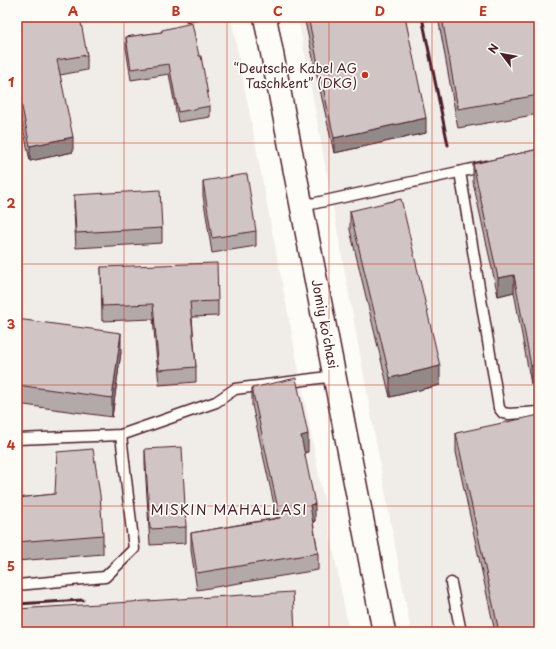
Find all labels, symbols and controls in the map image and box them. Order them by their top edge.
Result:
text: A [68,1,78,20]
text: B [172,1,181,20]
text: C [273,1,283,20]
text: D [375,1,385,20]
text: E [479,1,487,20]
north arrow [482,34,522,74]
text: N [484,40,503,57]
place label: “Deutsche Kabel AG Taschkent” (DKG) [234,58,357,92]
marker: “Deutsche Kabel AG Taschkent” (DKG) [360,70,370,80]
text: 1 [8,72,14,91]
text: 2 [6,193,16,212]
street label: Jomiy ko'chasi [308,278,343,370]
text: 3 [7,314,16,333]
text: 4 [7,435,16,454]
district label: MISKIN MAHALLASI [151,499,307,520]
text: 5 [7,556,15,575]

